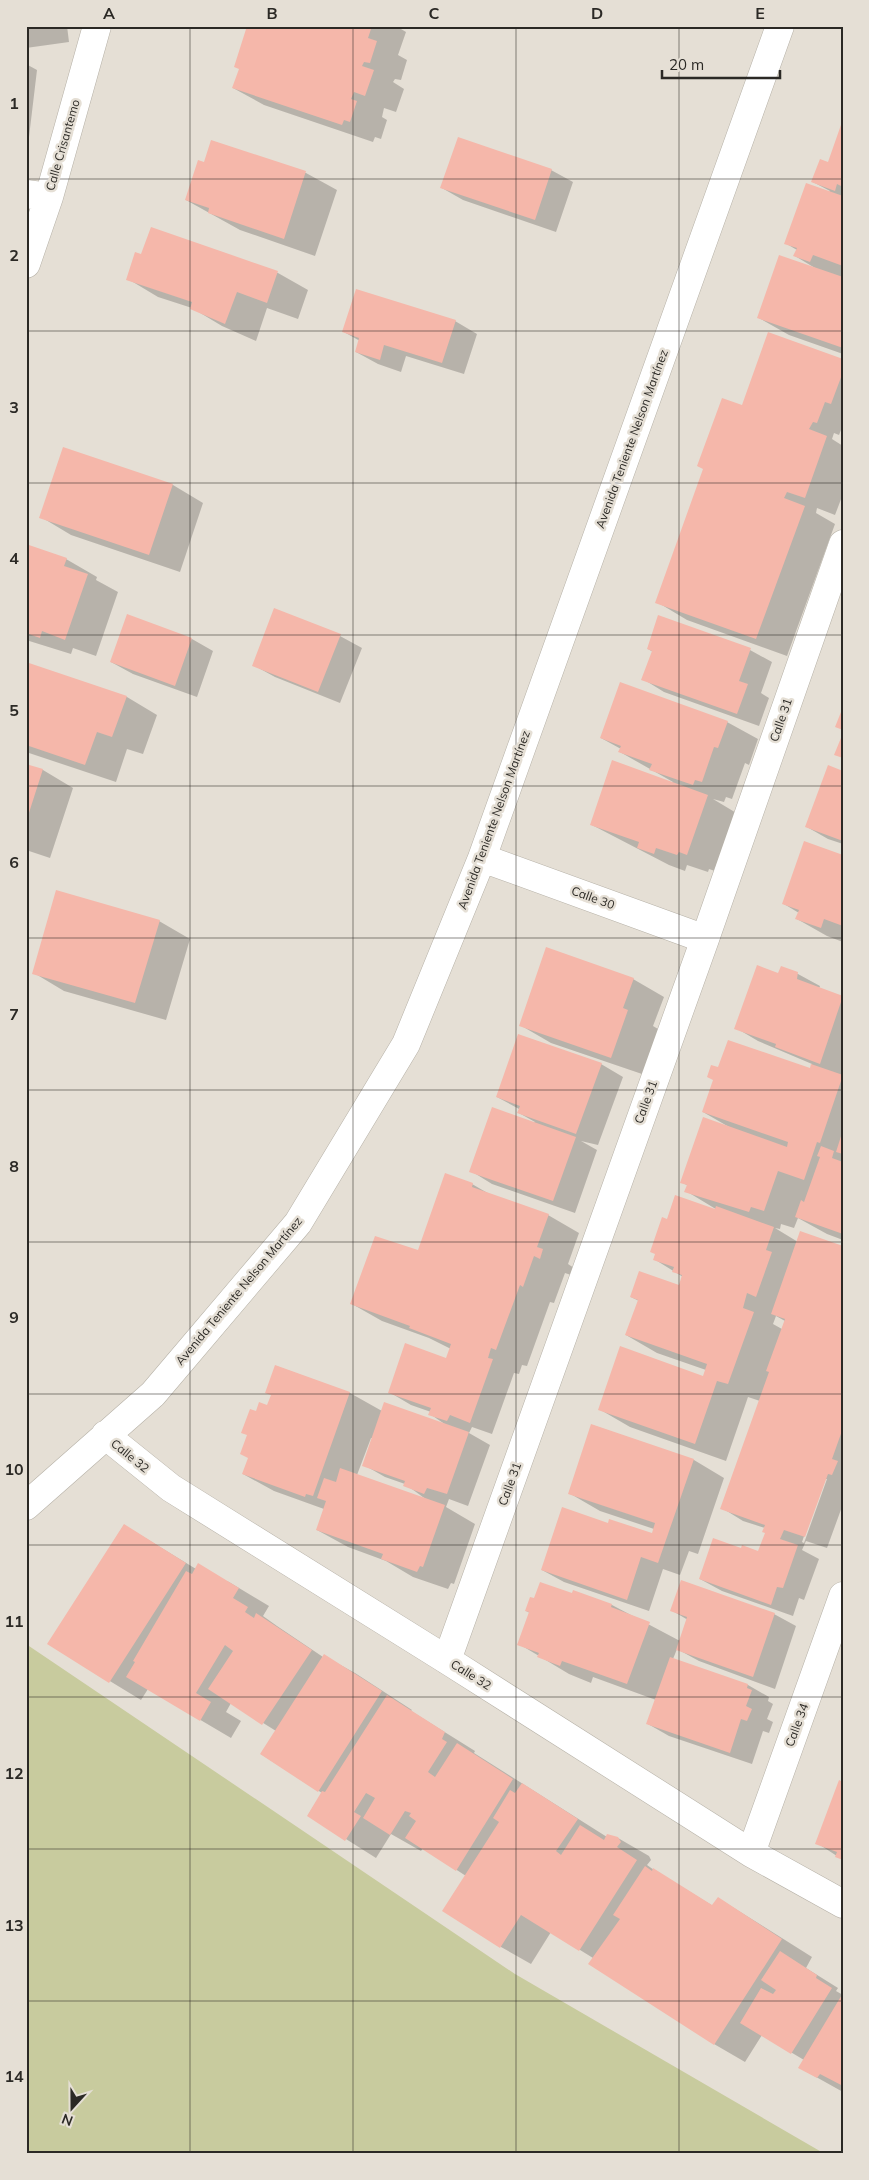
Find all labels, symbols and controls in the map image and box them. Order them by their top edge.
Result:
text: A [103,3,115,23]
text: B [266,3,278,23]
text: C [429,3,440,23]
text: D [591,3,603,23]
text: E [755,3,765,23]
scale bar [662,48,779,80]
text: 20 m [669,55,704,74]
text: 1 [9,93,19,113]
street label: Calle Crisantemo [42,97,83,192]
text: 2 [9,245,19,265]
street label: Avenida Teniente Nelson Martínez [592,347,671,530]
text: 3 [9,397,19,417]
text: 4 [9,548,19,568]
street label: Calle 31 [766,696,795,744]
text: 5 [9,700,19,720]
street label: Avenida Teniente Nelson Martínez [454,728,533,911]
text: 6 [9,852,19,872]
street label: Calle 30 [569,883,617,912]
text: 7 [9,1004,19,1024]
street label: Calle 31 [631,1078,660,1126]
text: 8 [9,1156,19,1176]
street label: Avenida Teniente Nelson Martínez [172,1213,305,1368]
text: 9 [9,1307,19,1327]
street label: Calle 32 [108,1436,153,1476]
text: 10 [4,1459,24,1479]
street label: Calle 31 [495,1460,524,1508]
text: 11 [4,1611,24,1631]
street label: Calle 32 [448,1656,494,1693]
street label: Calle 34 [782,1701,811,1749]
text: 12 [4,1763,24,1783]
text: 13 [4,1915,24,1935]
text: 14 [4,2066,24,2086]
north arrow [48,2082,98,2132]
text: N [59,2110,76,2130]

